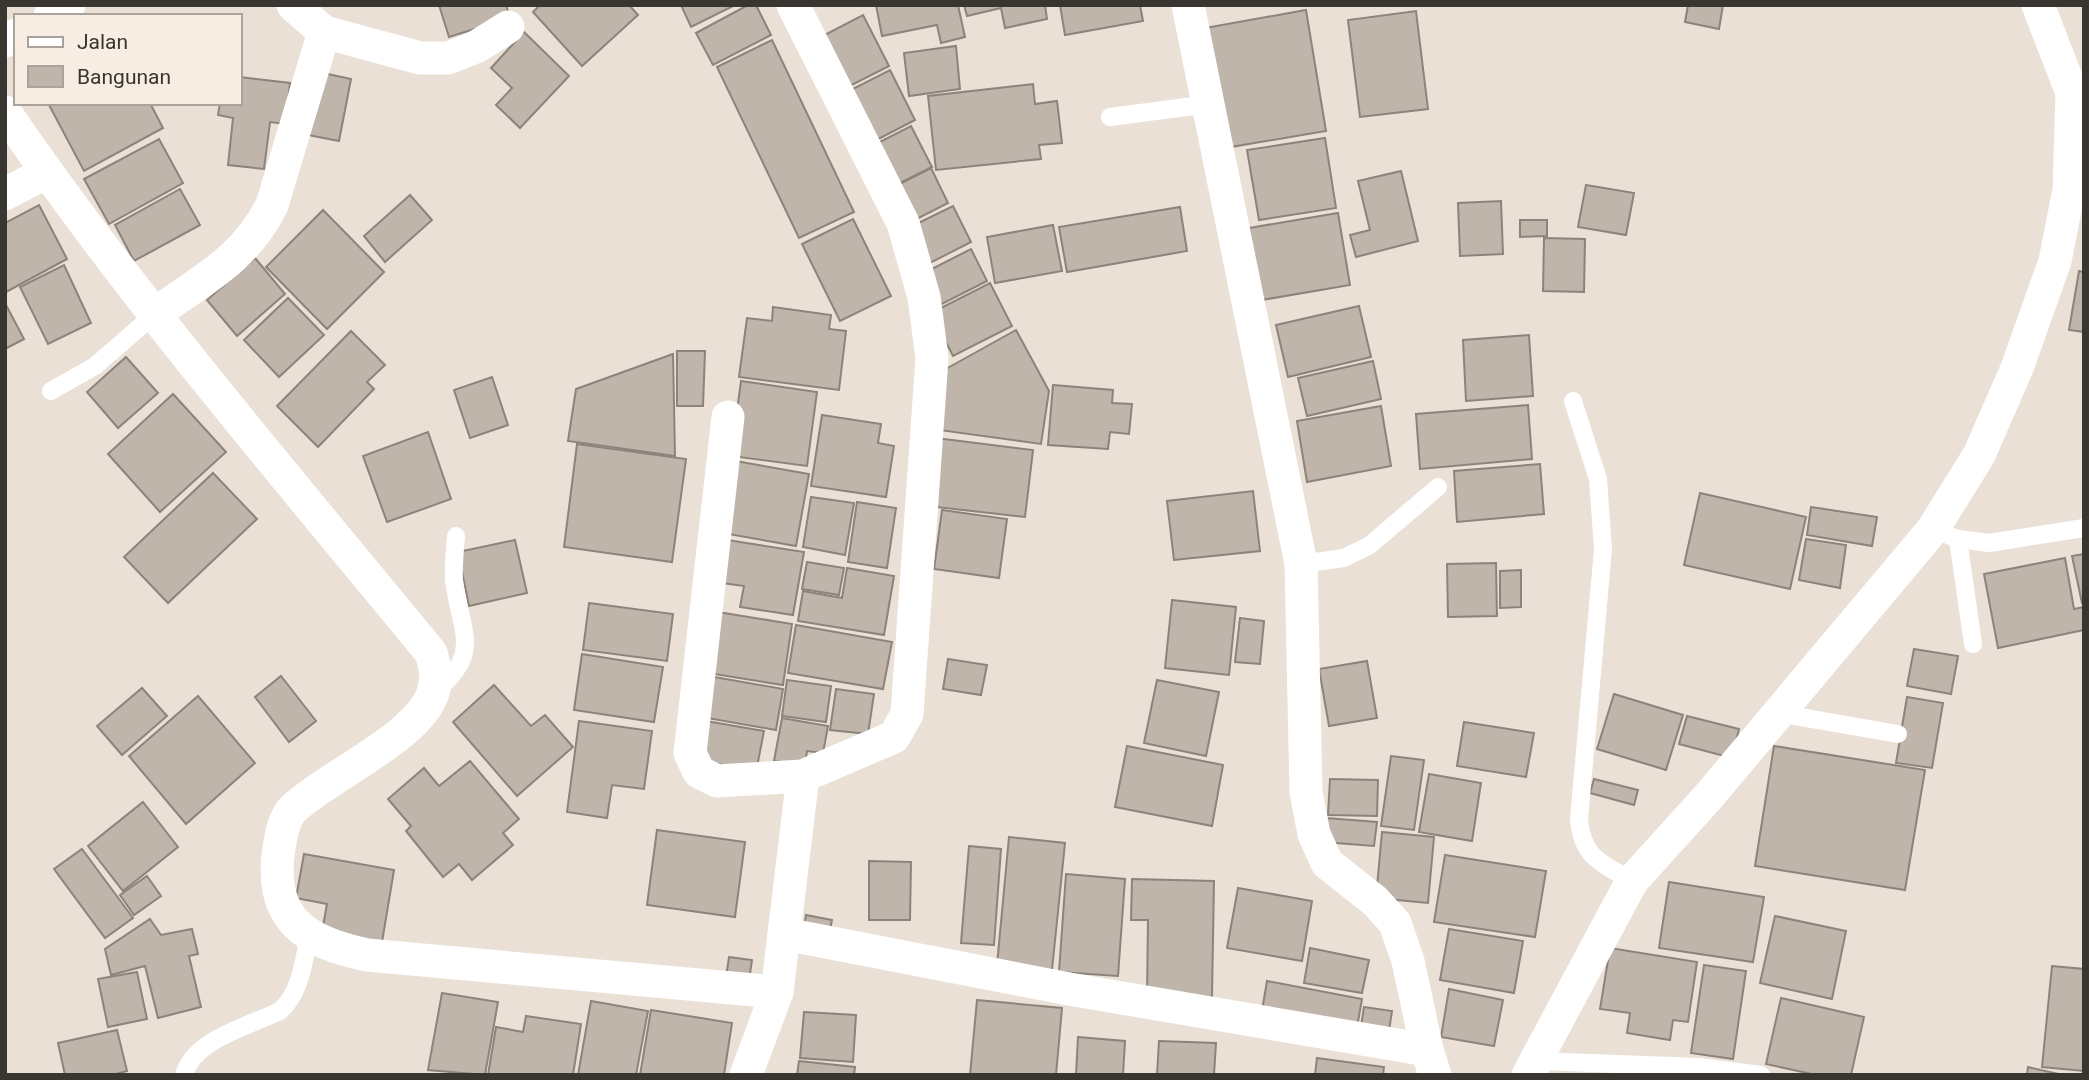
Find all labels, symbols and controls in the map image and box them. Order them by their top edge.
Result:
legend [14,14,242,105]
text: Jalan [77,30,128,54]
text: Bangunan [77,65,171,89]

